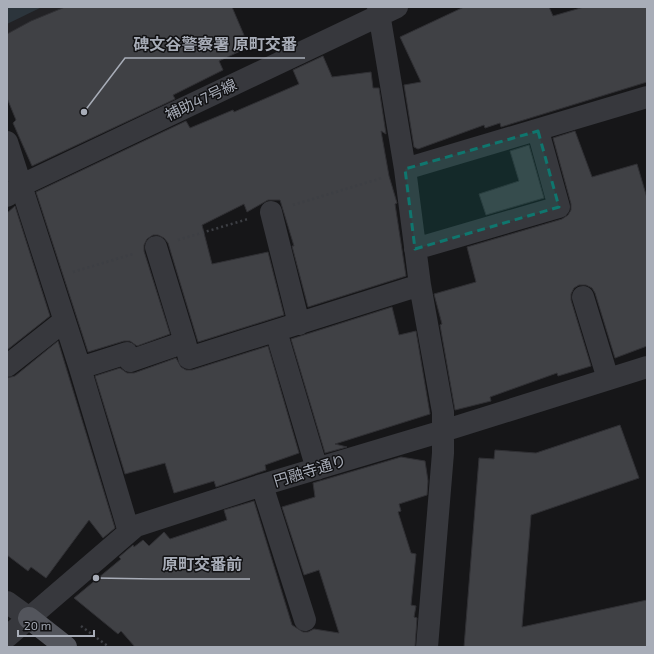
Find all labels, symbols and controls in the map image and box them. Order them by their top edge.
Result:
callout: 碑文谷警察署 原町交番 [125,30,305,58]
text: 碑文谷警察署 原町交番 [133,34,297,53]
street label: 補助47号線 [162,75,239,124]
street label: 円融寺通り [271,450,348,490]
callout: 原町交番前 [154,551,250,579]
text: 原町交番前 [162,554,242,573]
scale bar [18,612,94,638]
text: 20 m [24,618,51,632]

